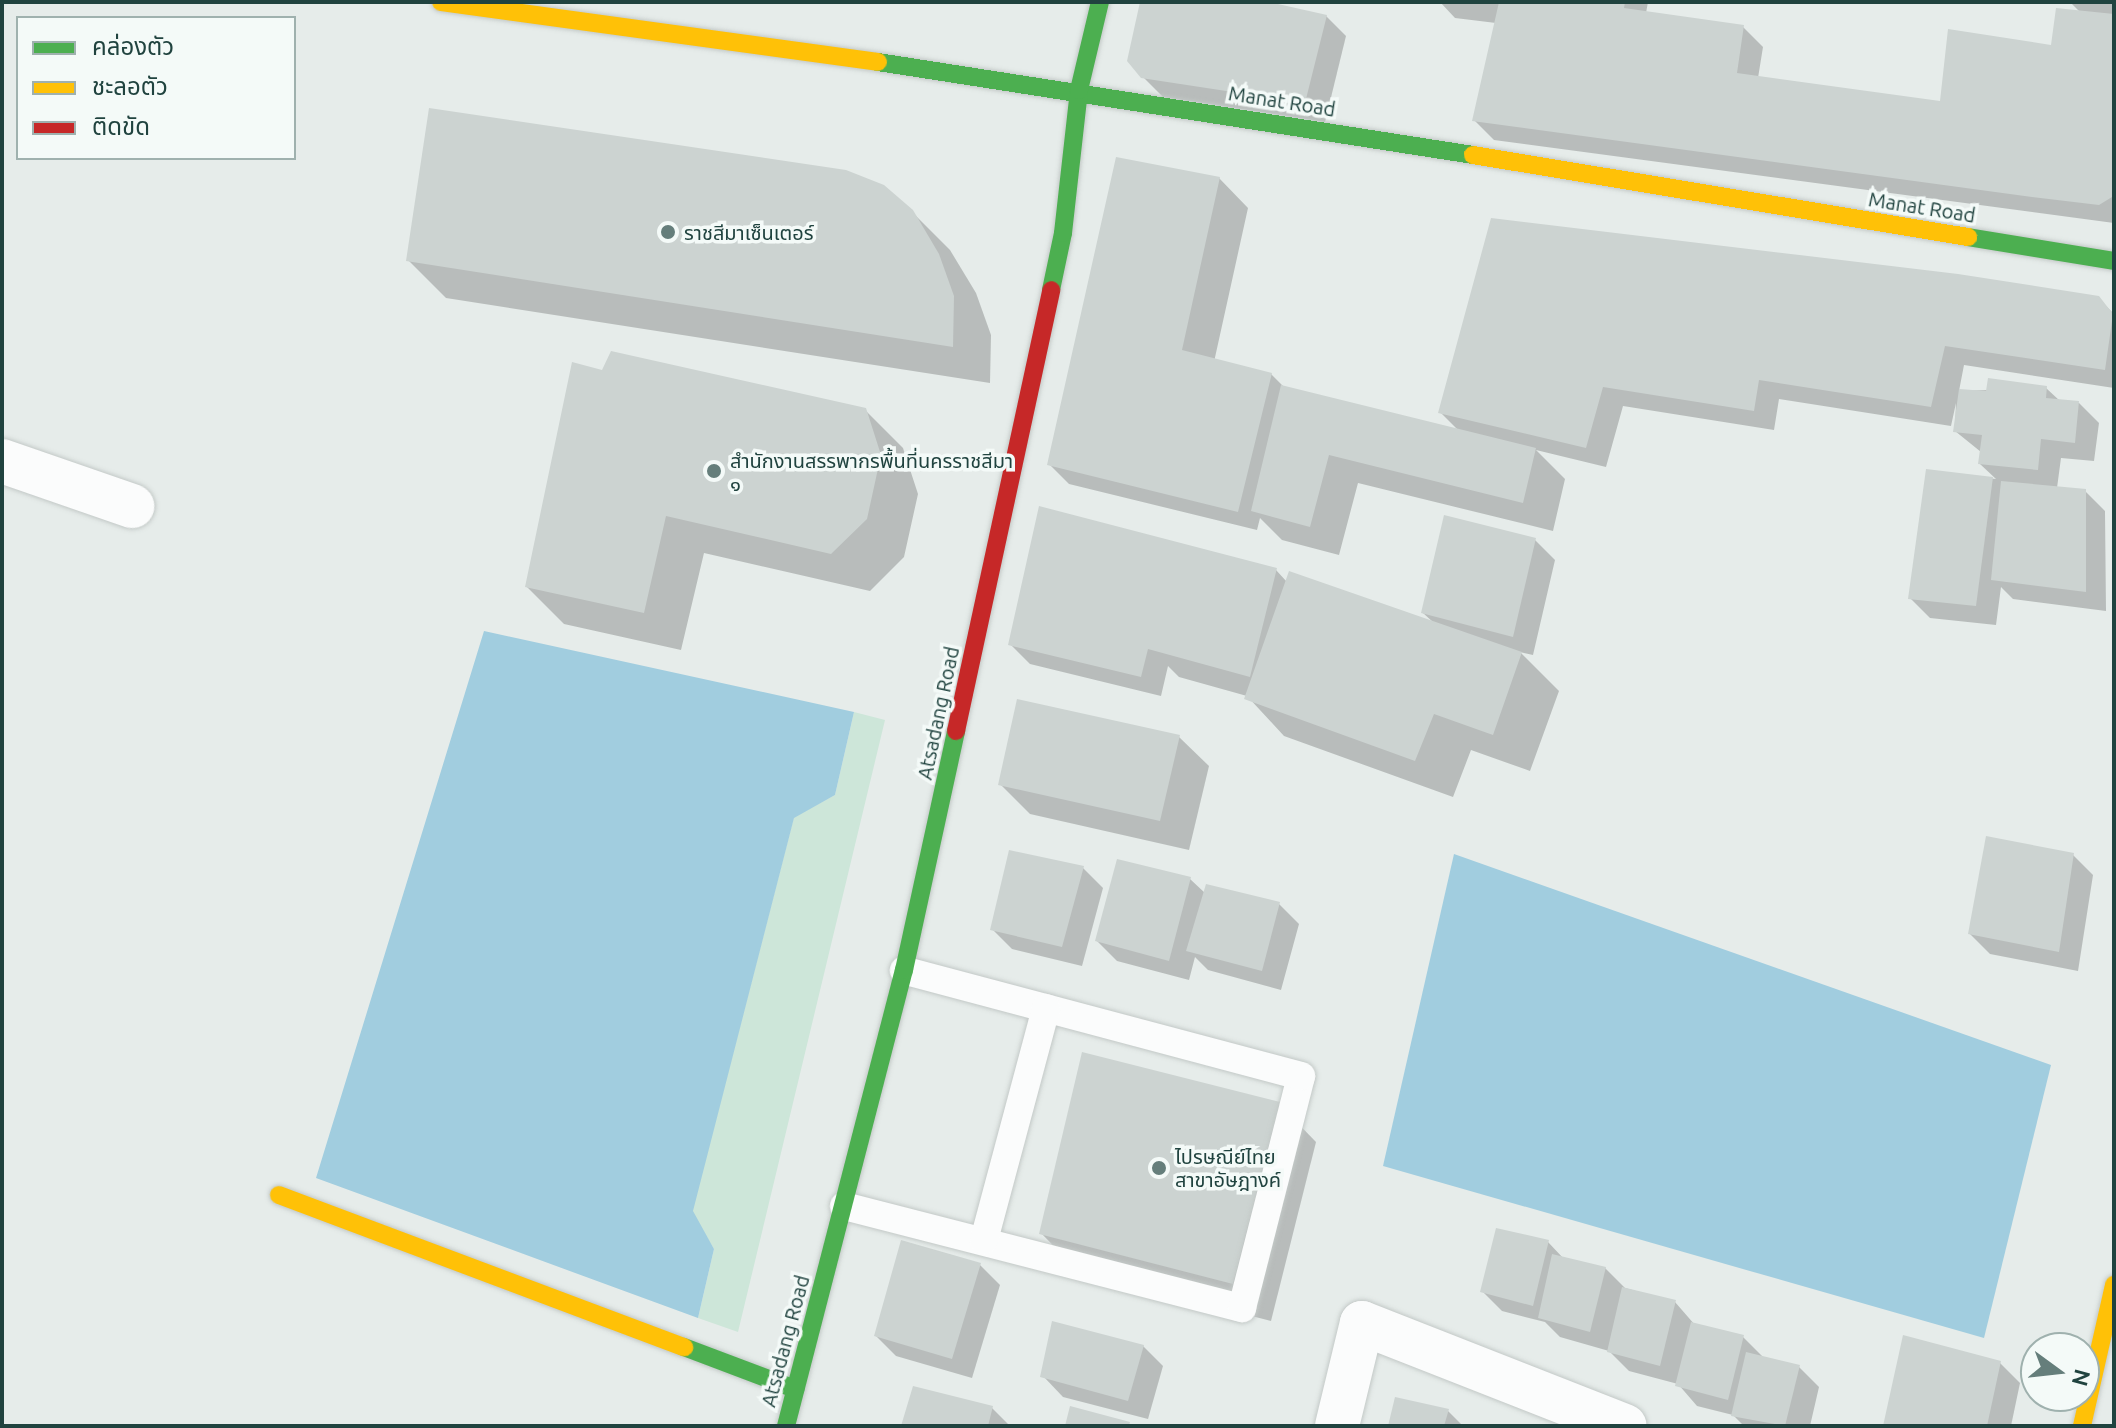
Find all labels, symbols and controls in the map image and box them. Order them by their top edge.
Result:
legend [16,16,296,160]
text: คล่องตัว [92,33,174,60]
text: ชะลอตัว [92,73,168,100]
street label: Manat Road [1227,81,1337,121]
text: ติดขัด [92,113,150,140]
street label: Manat Road [1867,187,1977,227]
place label: ราชสีมาเซ็นเตอร์ [684,220,813,244]
marker: ราชสีมาเซ็นเตอร์ [659,223,677,241]
place label: สำนักงานสรรพากรพื้นที่นครราชสีมา ๑ [730,448,1013,495]
marker: สำนักงานสรรพากรพื้นที่นครราชสีมา ๑ [705,462,723,480]
street label: Atsadang Road [912,644,964,782]
place label: ไปรษณีย์ไทย สาขาอัษฎางค์ [1175,1144,1281,1191]
marker: ไปรษณีย์ไทย สาขาอัษฎางค์ [1150,1159,1168,1177]
street label: Atsadang Road [756,1273,814,1409]
north arrow [2020,1332,2100,1412]
text: N [2068,1367,2096,1389]

